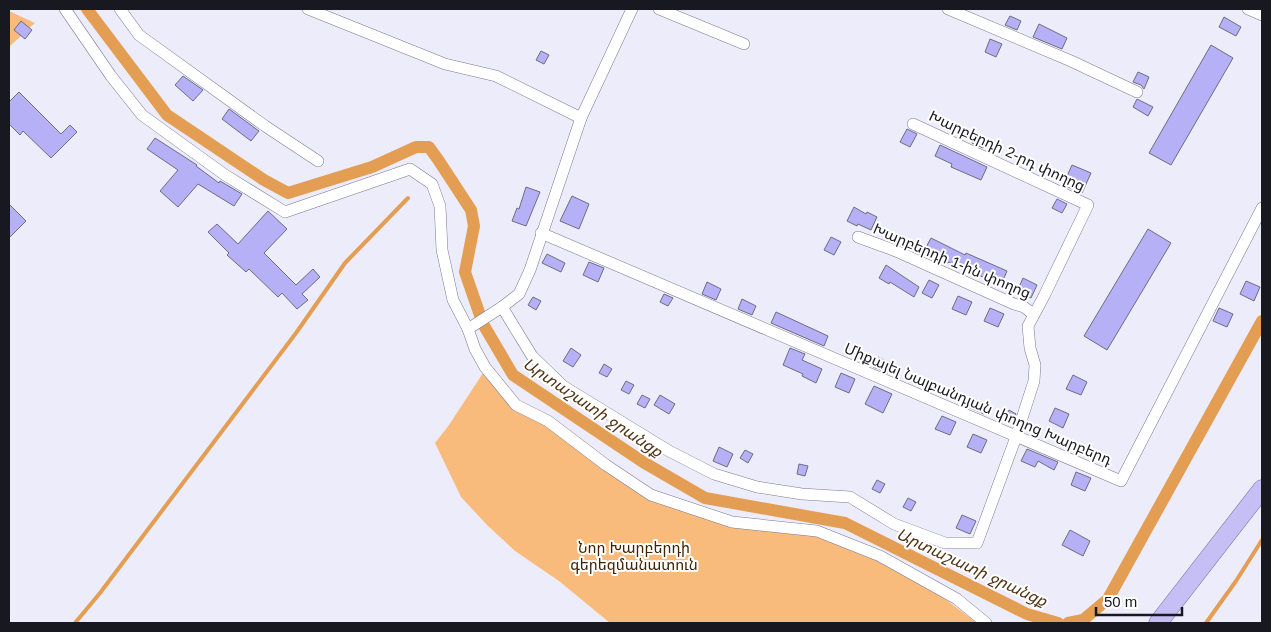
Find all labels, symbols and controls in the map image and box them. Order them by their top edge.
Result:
street label: Խարբերդի 2-րդ փողոց [926,107,1088,195]
street label: Խարբերդի 1-ին փողոց [870,220,1034,302]
street label: Միքայել Նալբանդյան փողոց Խարբերդ [841,339,1115,469]
water label: Արտաշատի ջրանցք [519,355,667,462]
water label: Արտաշատի ջրանցք [893,525,1051,611]
park label: Նոր Խարբերդի գերեզմանատուն [570,539,698,574]
scale bar [1096,584,1182,616]
text: 50 m [1104,593,1137,610]

